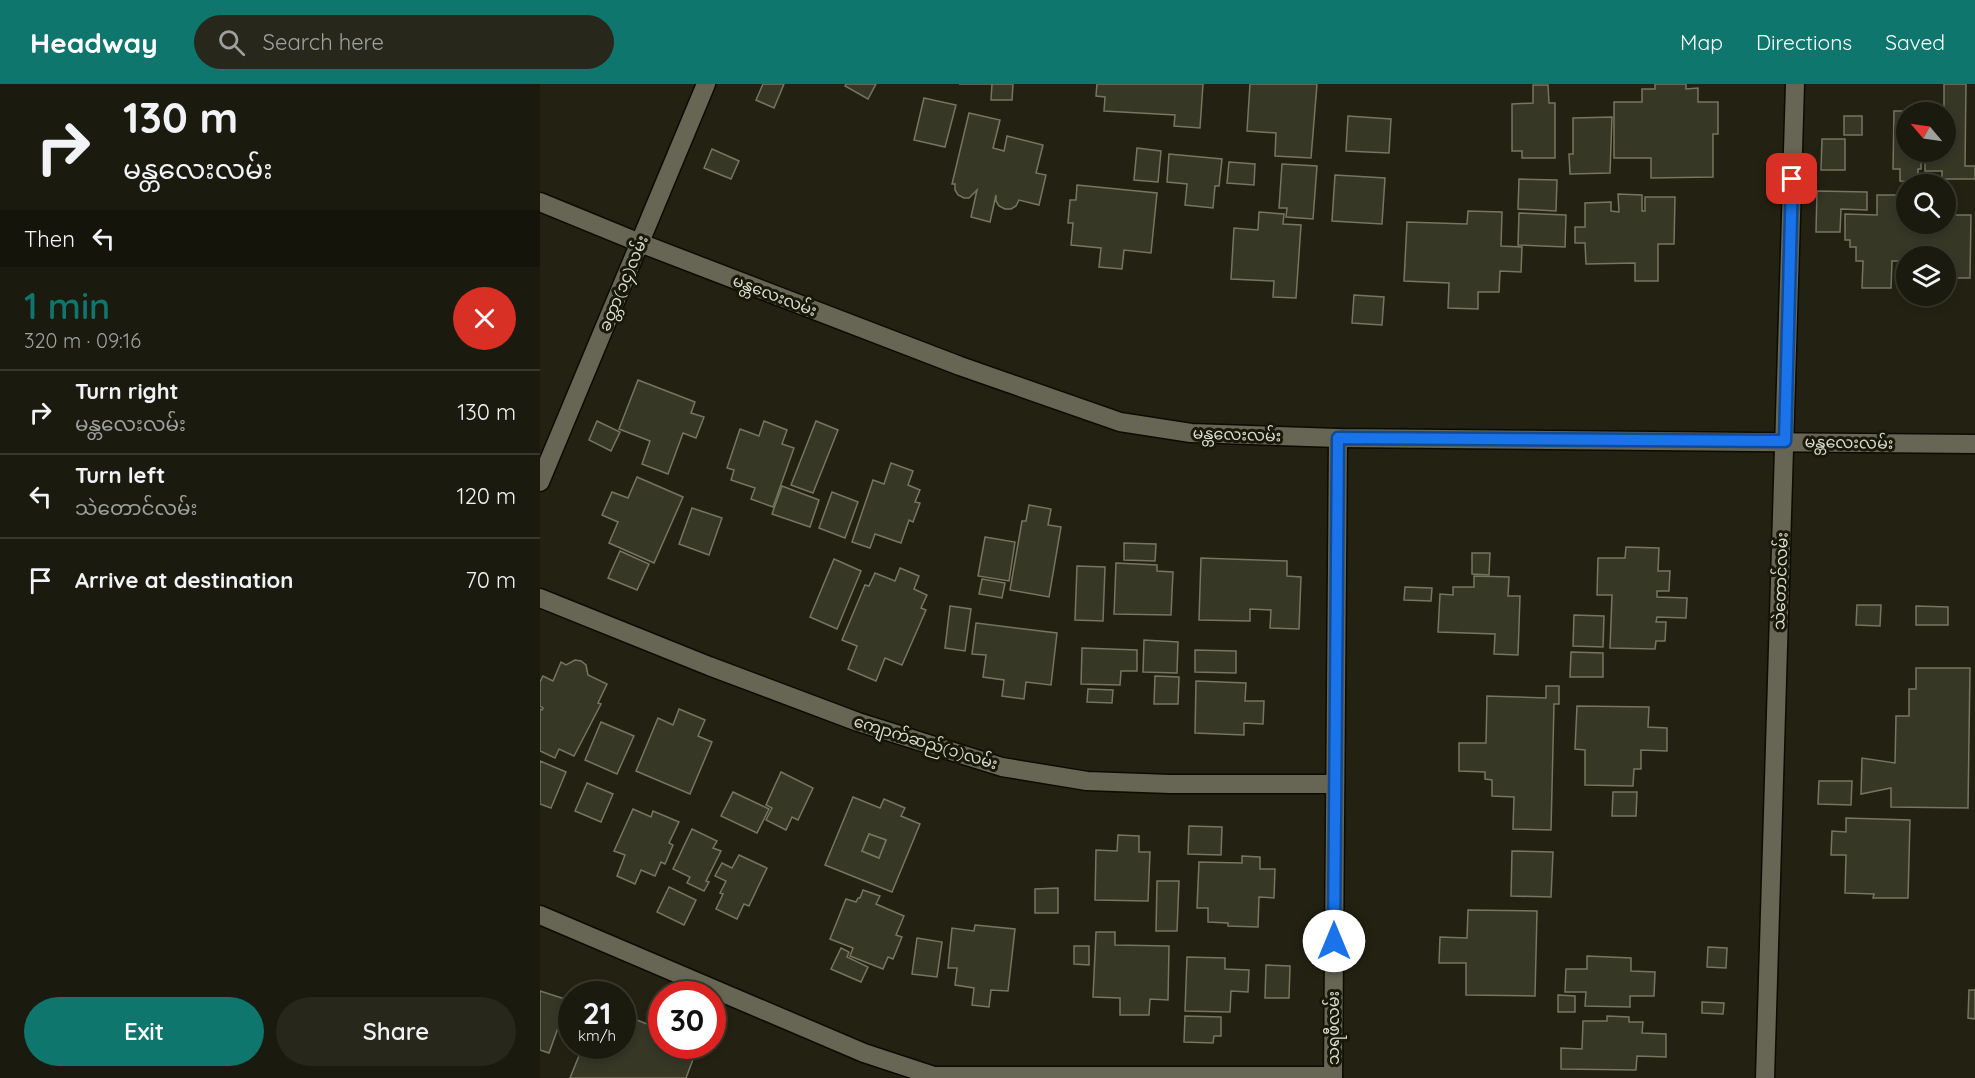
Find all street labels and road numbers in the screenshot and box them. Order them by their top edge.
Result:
street label: ခတ္တာ(၁၄)လမ်း [593,232,656,336]
street label: မန္တလေးလမ်း [729,269,820,324]
street label: မန္တလေးလမ်း [1192,421,1282,450]
street label: မန္တလေးလမ်း [1804,430,1894,457]
street label: သဲတောင်လမ်း [1767,532,1792,630]
street label: ကျောက်ဆည်(၁)လမ်း [850,710,1001,777]
street label: သရဖီလမ်း [1322,991,1347,1065]

